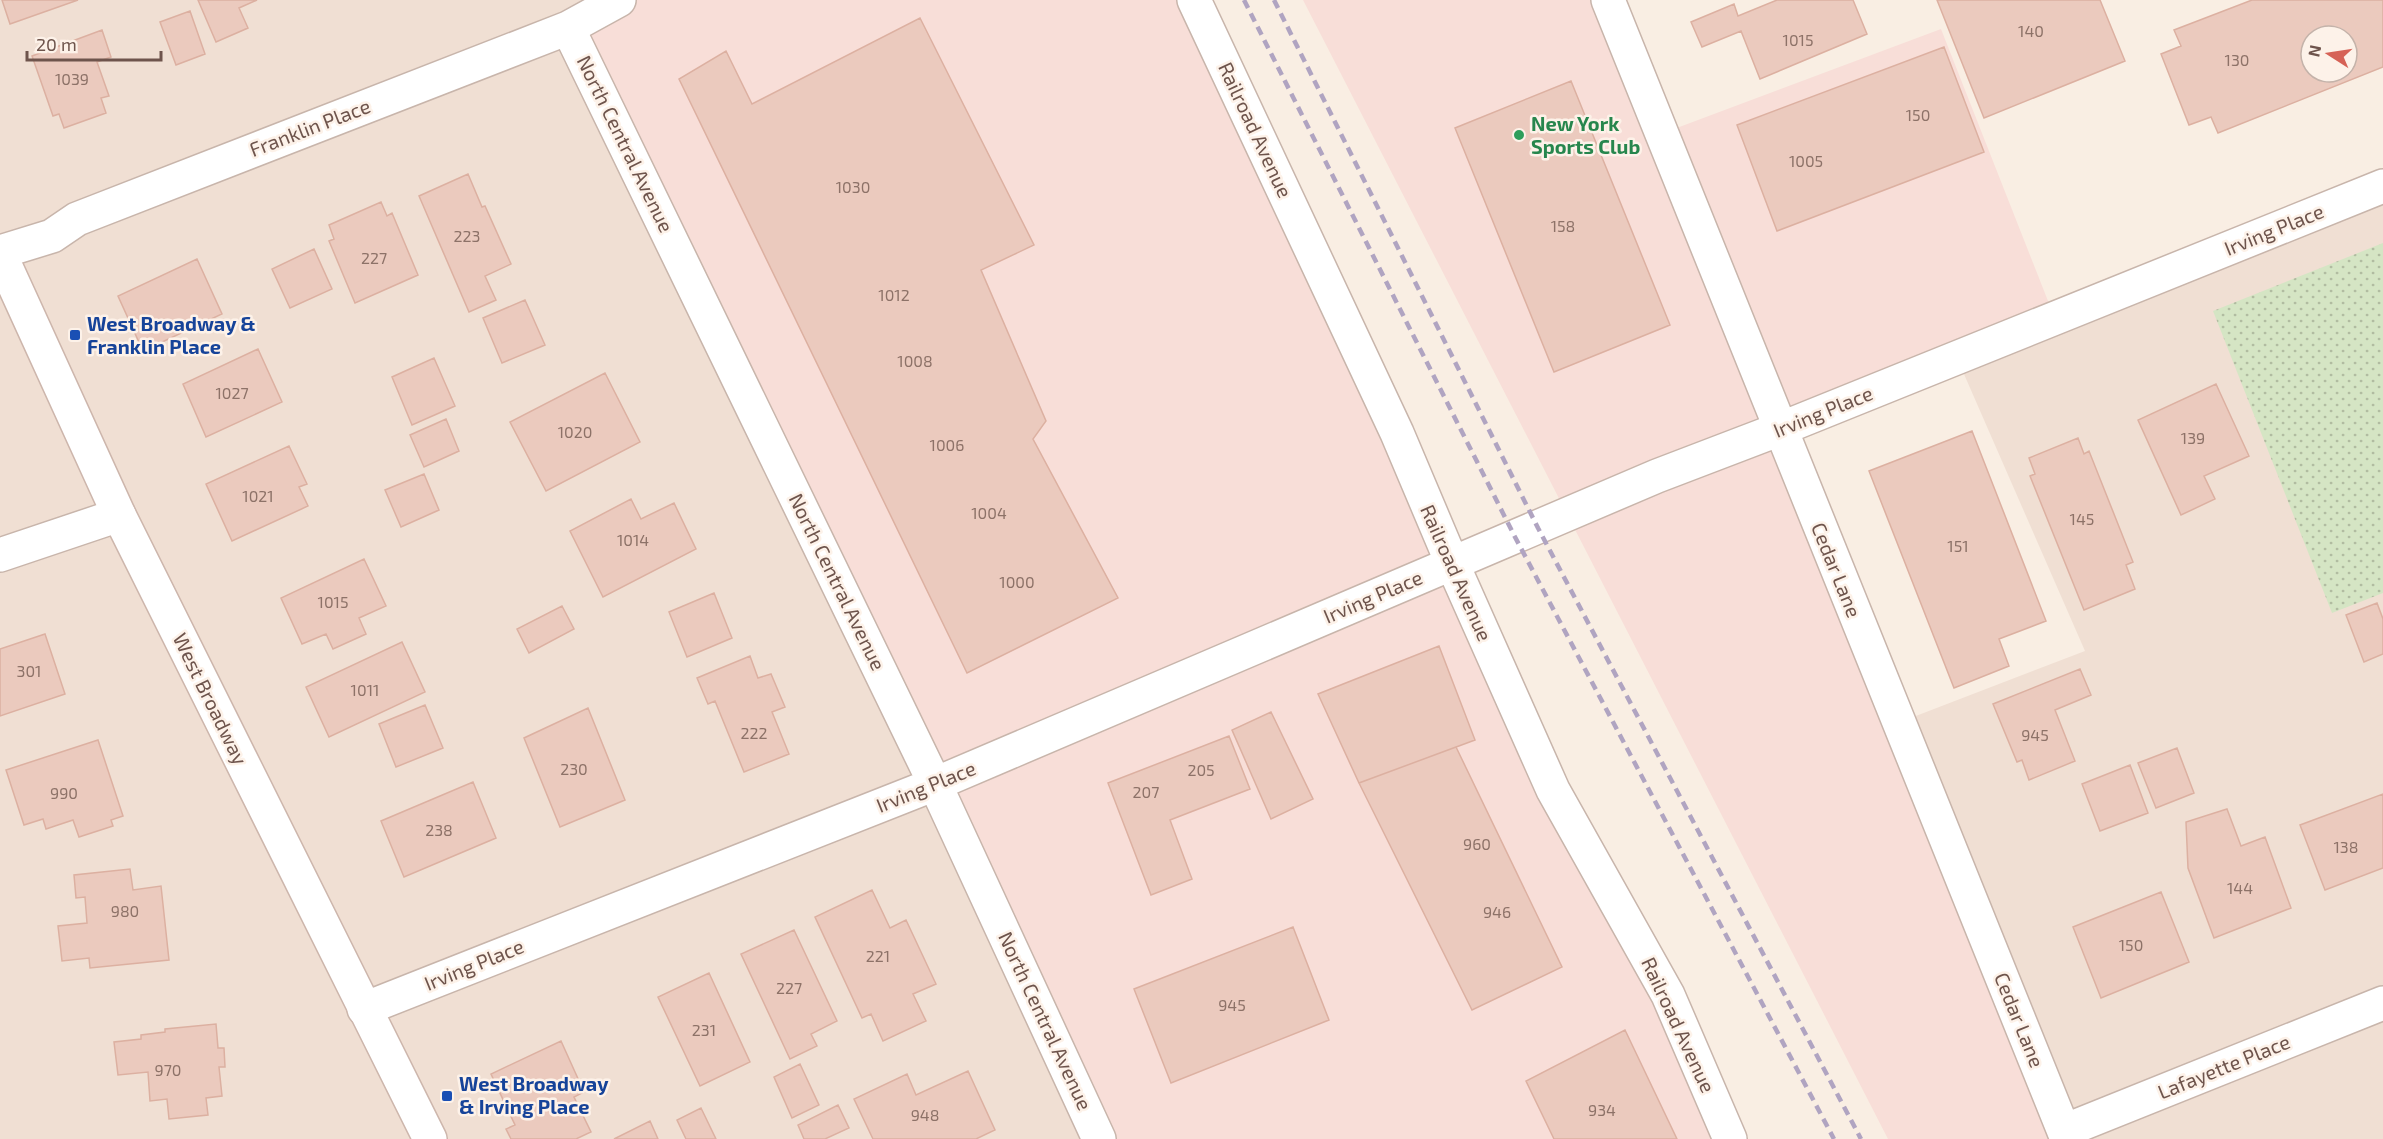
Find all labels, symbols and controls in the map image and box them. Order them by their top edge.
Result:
house number: 140 [2018,21,2044,40]
scale bar [27,24,160,62]
north arrow [2299,24,2359,84]
house number: 1015 [1783,30,1813,49]
text: 20 m [36,33,77,55]
text: N [2303,43,2324,58]
house number: 130 [2225,50,2249,69]
street label: North Central Avenue [573,51,679,236]
street label: Railroad Avenue [1214,58,1298,201]
house number: 1039 [55,69,89,88]
street label: Franklin Place [246,93,373,161]
house number: 150 [1906,105,1930,124]
place label: New York Sports Club [1531,111,1640,158]
marker: New York Sports Club [1512,128,1526,142]
house number: 1005 [1789,151,1823,170]
house number: 1030 [836,177,870,196]
street label: Irving Place [2220,198,2327,260]
house number: 158 [1551,216,1575,235]
house number: 223 [454,226,480,245]
house number: 227 [361,248,387,267]
house number: 1012 [878,285,910,304]
place label: West Broadway & Franklin Place [87,311,256,358]
marker: West Broadway & Franklin Place [68,328,82,342]
house number: 1008 [897,351,933,370]
street label: Irving Place [1769,380,1876,442]
house number: 1027 [215,383,249,402]
house number: 1020 [558,422,592,441]
house number: 139 [2181,428,2205,447]
house number: 1006 [930,435,964,454]
house number: 1021 [242,486,274,505]
street label: North Central Avenue [785,489,891,674]
street label: Railroad Avenue [1416,501,1498,645]
house number: 1004 [971,503,1007,522]
house number: 145 [2070,509,2094,528]
street label: Cedar Lane [1807,519,1867,621]
house number: 1014 [617,530,649,549]
house number: 151 [1947,536,1969,555]
street label: Irving Place [1320,564,1426,628]
house number: 1000 [999,572,1035,591]
house number: 1015 [318,592,348,611]
street label: West Broadway [169,629,253,769]
house number: 301 [17,661,41,680]
house number: 1011 [351,680,379,699]
house number: 222 [741,723,767,742]
house number: 945 [2021,725,2049,744]
street label: Irving Place [872,755,979,817]
house number: 230 [560,759,588,778]
house number: 205 [1187,760,1215,779]
house number: 207 [1133,782,1159,801]
house number: 990 [50,783,78,802]
house number: 238 [425,820,453,839]
house number: 960 [1463,834,1491,853]
house number: 138 [2334,837,2358,856]
house number: 144 [2227,878,2253,897]
house number: 980 [111,901,139,920]
house number: 946 [1483,902,1511,921]
street label: North Central Avenue [994,928,1098,1114]
street label: Irving Place [420,933,527,995]
house number: 150 [2119,935,2143,954]
house number: 221 [866,946,890,965]
street label: Railroad Avenue [1637,953,1721,1096]
street label: Cedar Lane [1990,969,2050,1071]
house number: 227 [776,978,802,997]
house number: 945 [1218,995,1246,1014]
house number: 231 [692,1020,716,1039]
street label: Lafayette Place [2154,1029,2293,1104]
house number: 970 [155,1060,182,1079]
place label: West Broadway & Irving Place [459,1071,609,1118]
marker: West Broadway & Irving Place [440,1089,454,1103]
house number: 934 [1588,1100,1616,1119]
house number: 948 [911,1105,939,1124]

